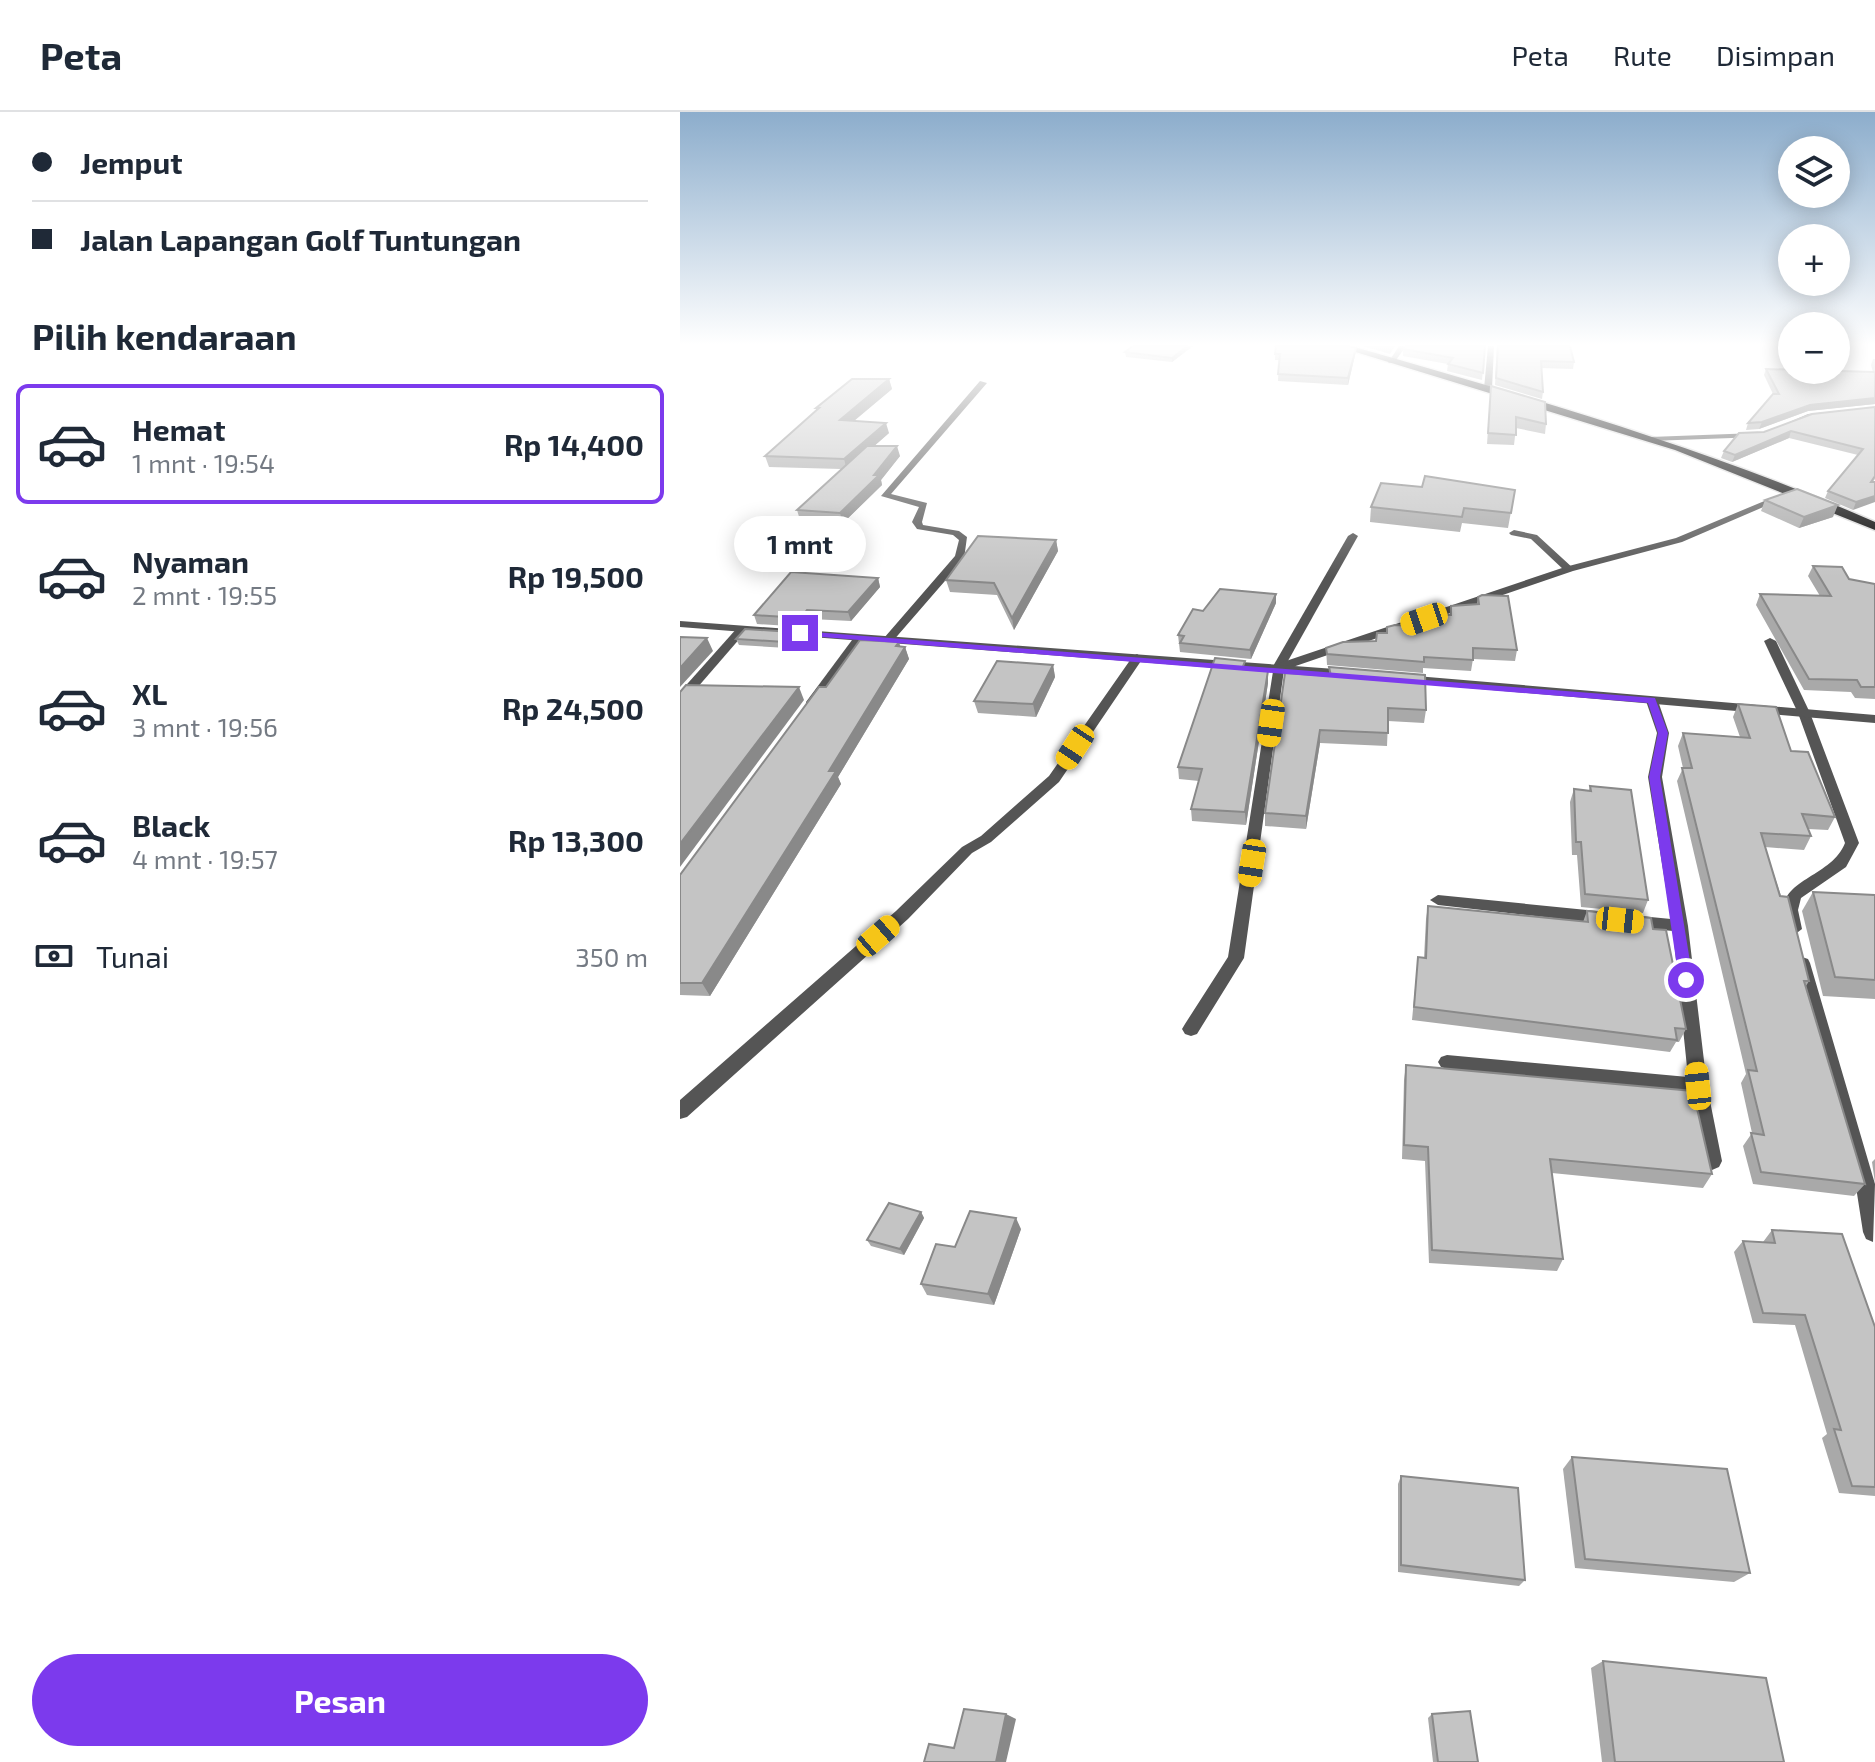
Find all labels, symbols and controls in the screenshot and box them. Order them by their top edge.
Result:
text: Peta [40,32,122,78]
text: Peta [1511,38,1569,72]
text: Rute [1613,38,1672,72]
text: Disimpan [1716,38,1835,72]
map controls [1778,136,1850,384]
button: layers [1778,136,1850,208]
text: Jemput [80,144,183,180]
text: Jalan Lapangan Golf Tuntungan [80,221,521,257]
button: + [1778,224,1850,296]
button: − [1778,312,1850,384]
text: Pilih kendaraan [32,314,297,357]
icon: car [36,408,108,480]
text: Hemat [132,411,225,447]
text: Rp 14,400 [504,426,644,462]
text: 1 mnt · 19:54 [132,447,275,478]
callout: 1 mnt [734,517,866,573]
text: 1 mnt [767,528,833,559]
icon: car [36,540,108,612]
text: Nyaman [132,543,249,579]
text: Rp 19,500 [508,558,644,594]
text: 2 mnt · 19:55 [132,579,277,610]
car [1397,600,1451,638]
route end [782,615,818,651]
icon: car [36,672,108,744]
text: XL [132,675,167,711]
text: Rp 24,500 [502,690,644,726]
car [1256,698,1286,748]
text: 3 mnt · 19:56 [132,711,278,742]
car [1052,720,1098,774]
icon: car [36,804,108,876]
text: Black [132,807,210,843]
text: Rp 13,300 [508,822,644,858]
car [1236,837,1268,889]
text: 4 mnt · 19:57 [132,843,278,874]
car [1595,906,1645,934]
car [852,911,904,961]
icon: cash [32,934,76,978]
text: Tunai [96,938,169,974]
text: 350 m [575,941,648,972]
route start [1668,962,1704,998]
car [1684,1061,1712,1111]
button: Pesan [32,1654,648,1746]

